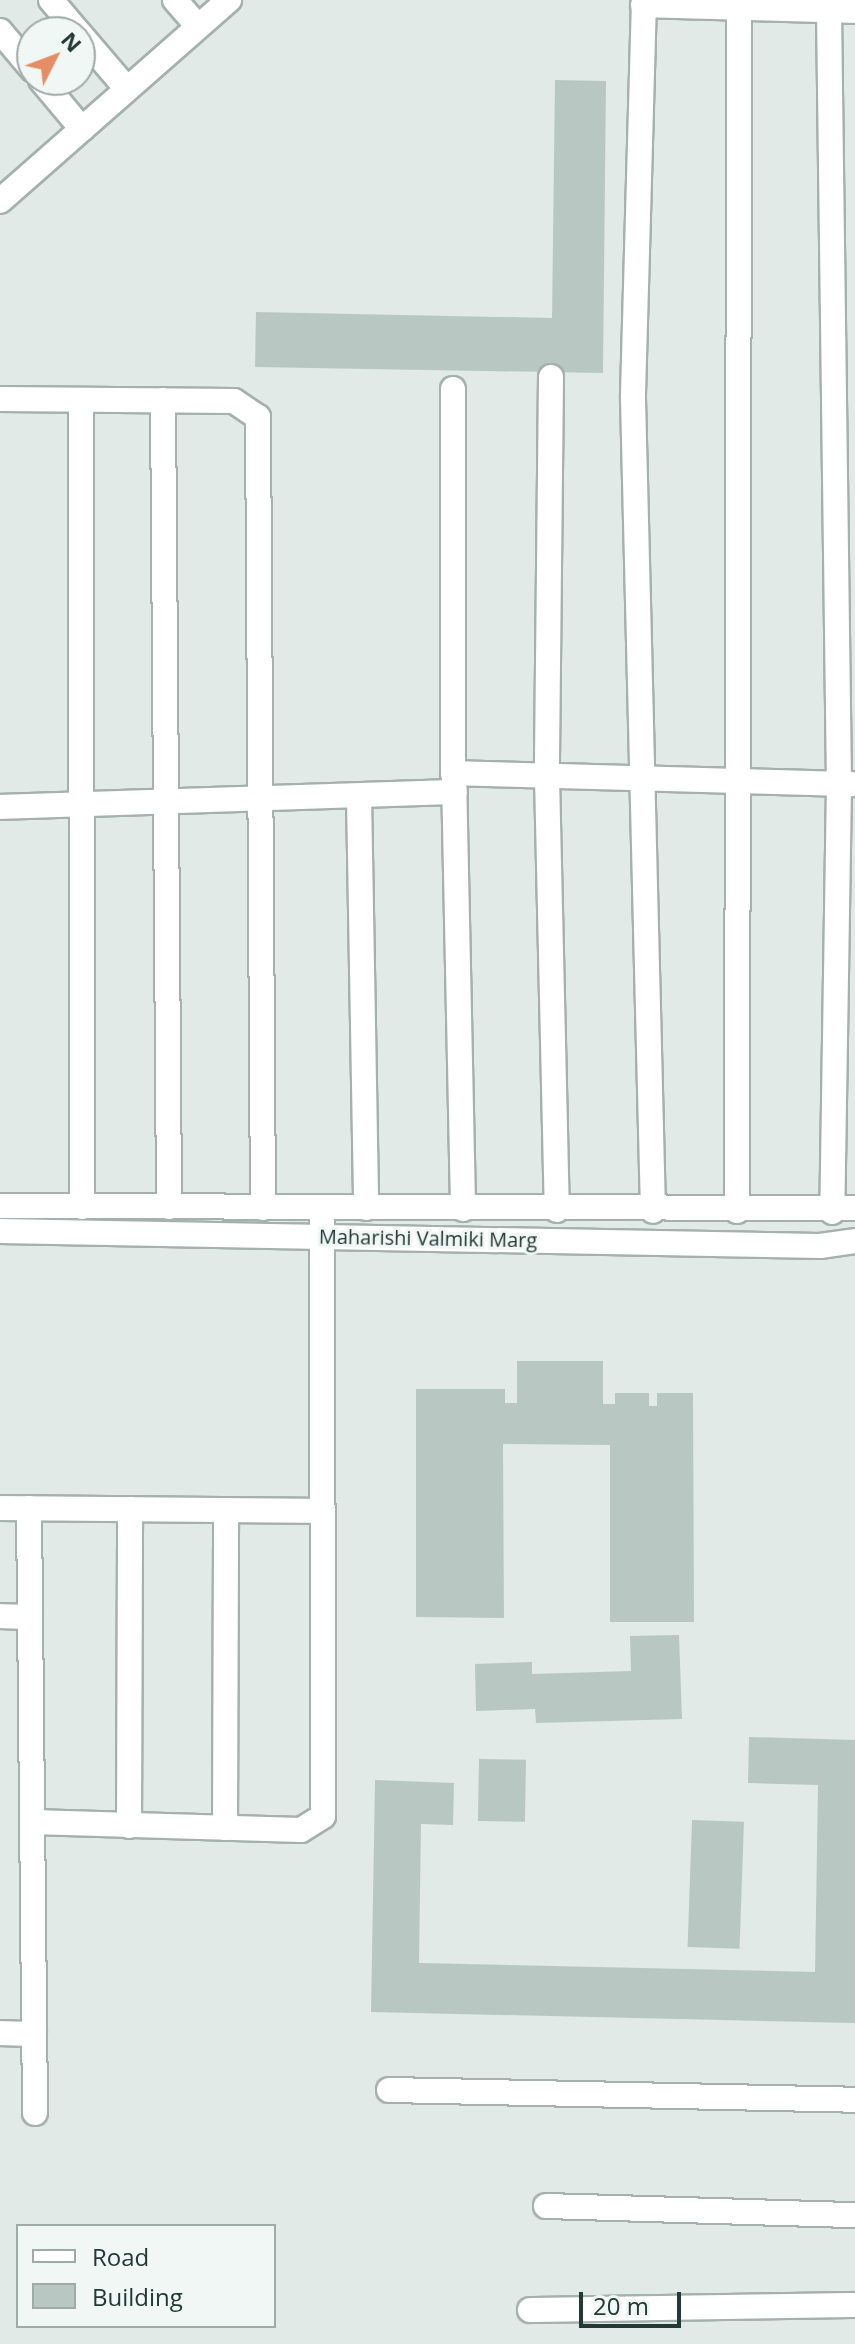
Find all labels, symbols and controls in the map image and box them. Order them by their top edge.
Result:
north arrow [16,16,96,96]
text: N [55,25,89,58]
street label: Maharishi Valmiki Marg [319,1224,537,1252]
legend [16,2224,276,2328]
text: Road [92,2240,149,2273]
scale bar [583,2276,685,2326]
text: Building [92,2280,183,2313]
text: 20 m [593,2289,649,2322]

